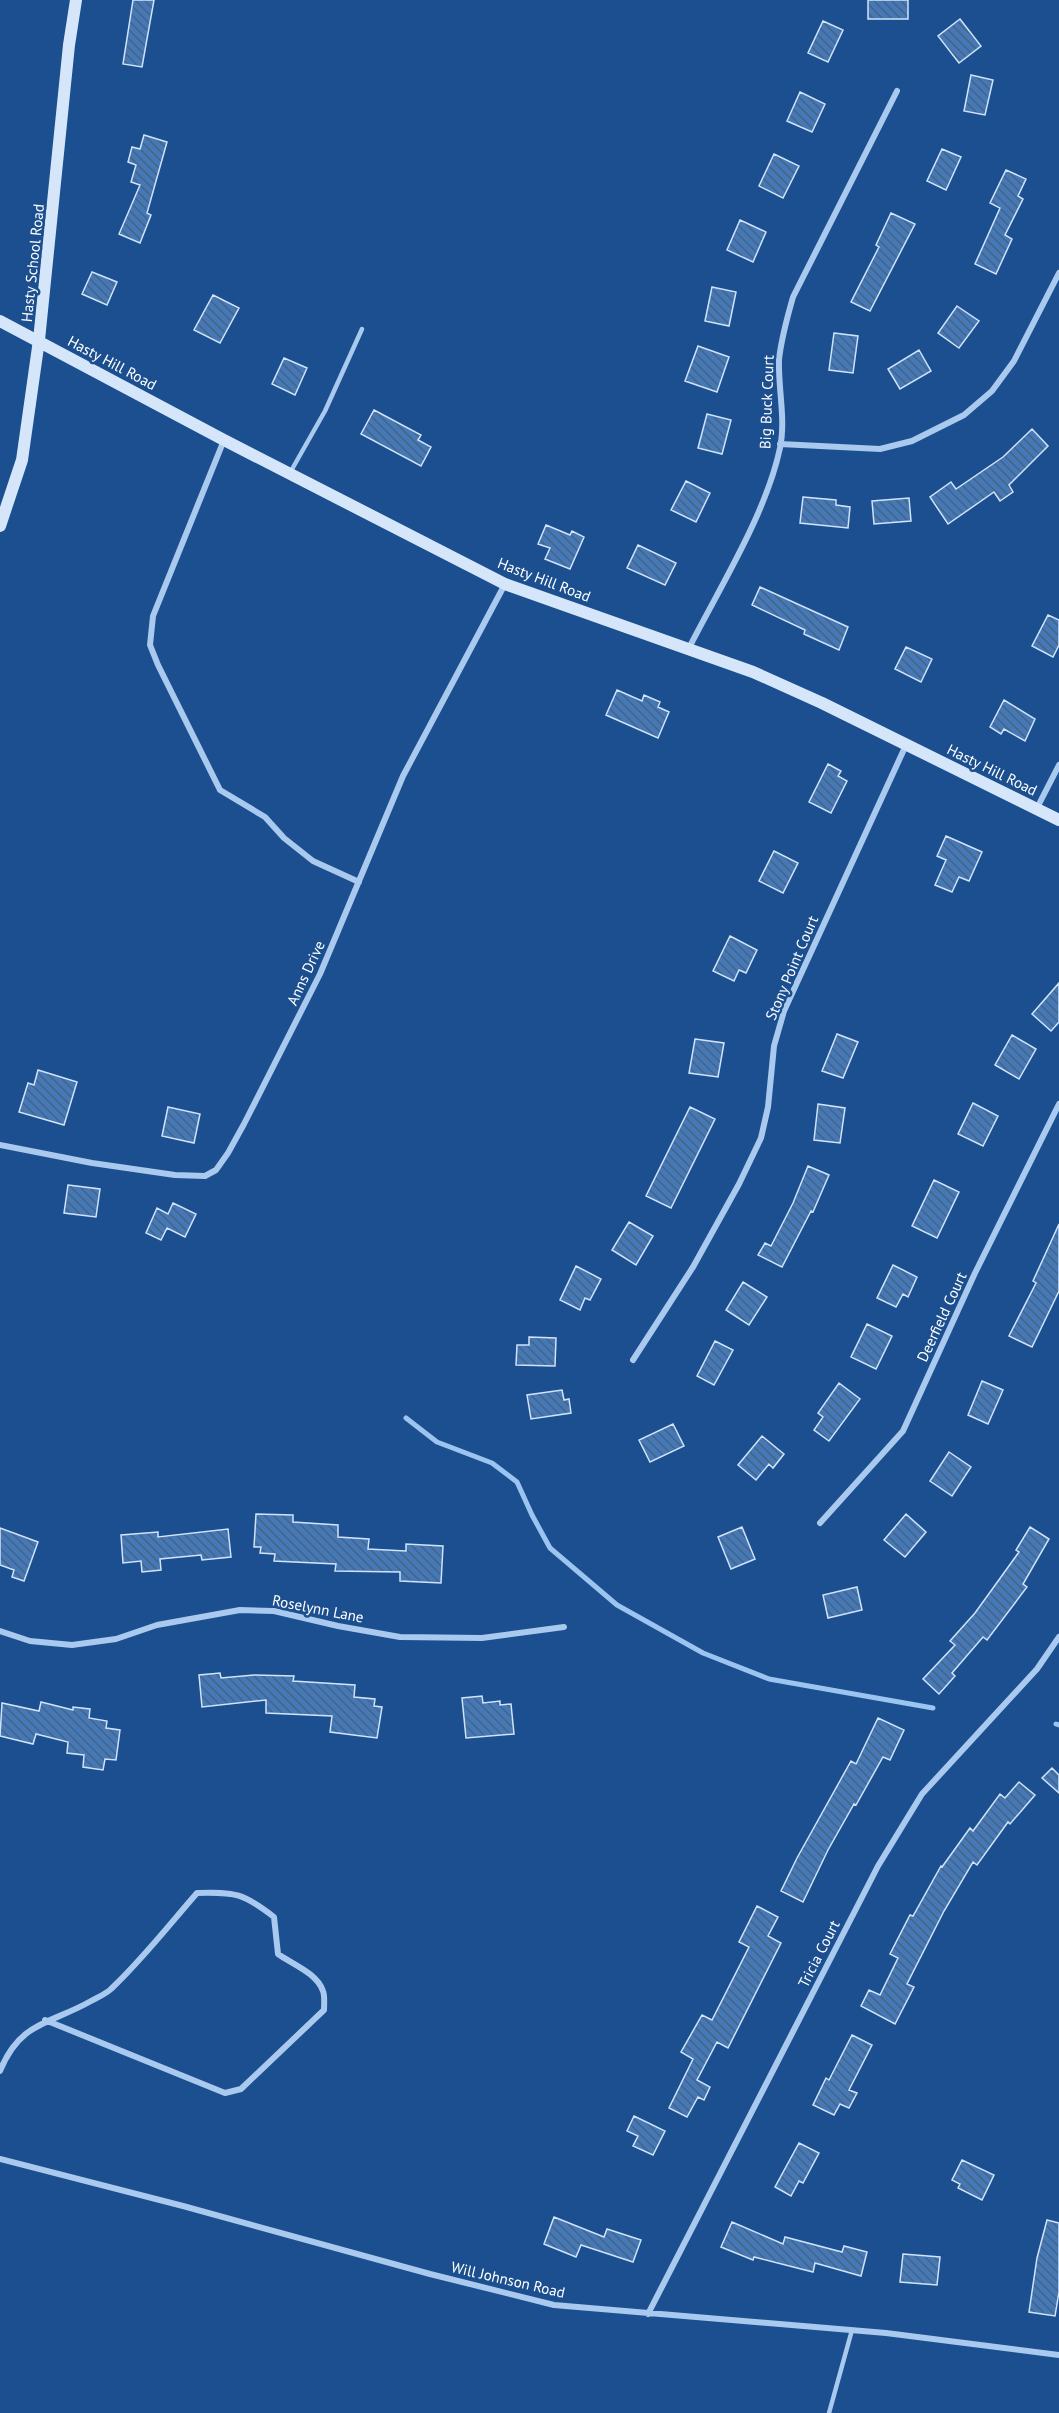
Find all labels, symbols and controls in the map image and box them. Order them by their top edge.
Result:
street label: Hasty School Road [17,203,48,323]
street label: Hasty Hill Road [65,331,160,394]
street label: Big Buck Court [755,355,778,449]
street label: Hasty Hill Road [495,553,593,606]
street label: Hasty Hill Road [944,740,1040,800]
street label: Stony Point Court [761,913,822,1023]
street label: Anns Drive [282,937,329,1008]
street label: Deerfield Court [912,1269,971,1365]
street label: Roselynn Lane [271,1590,365,1627]
street label: Tricia Court [794,1917,844,1991]
street label: Will Johnson Road [449,2257,567,2302]

